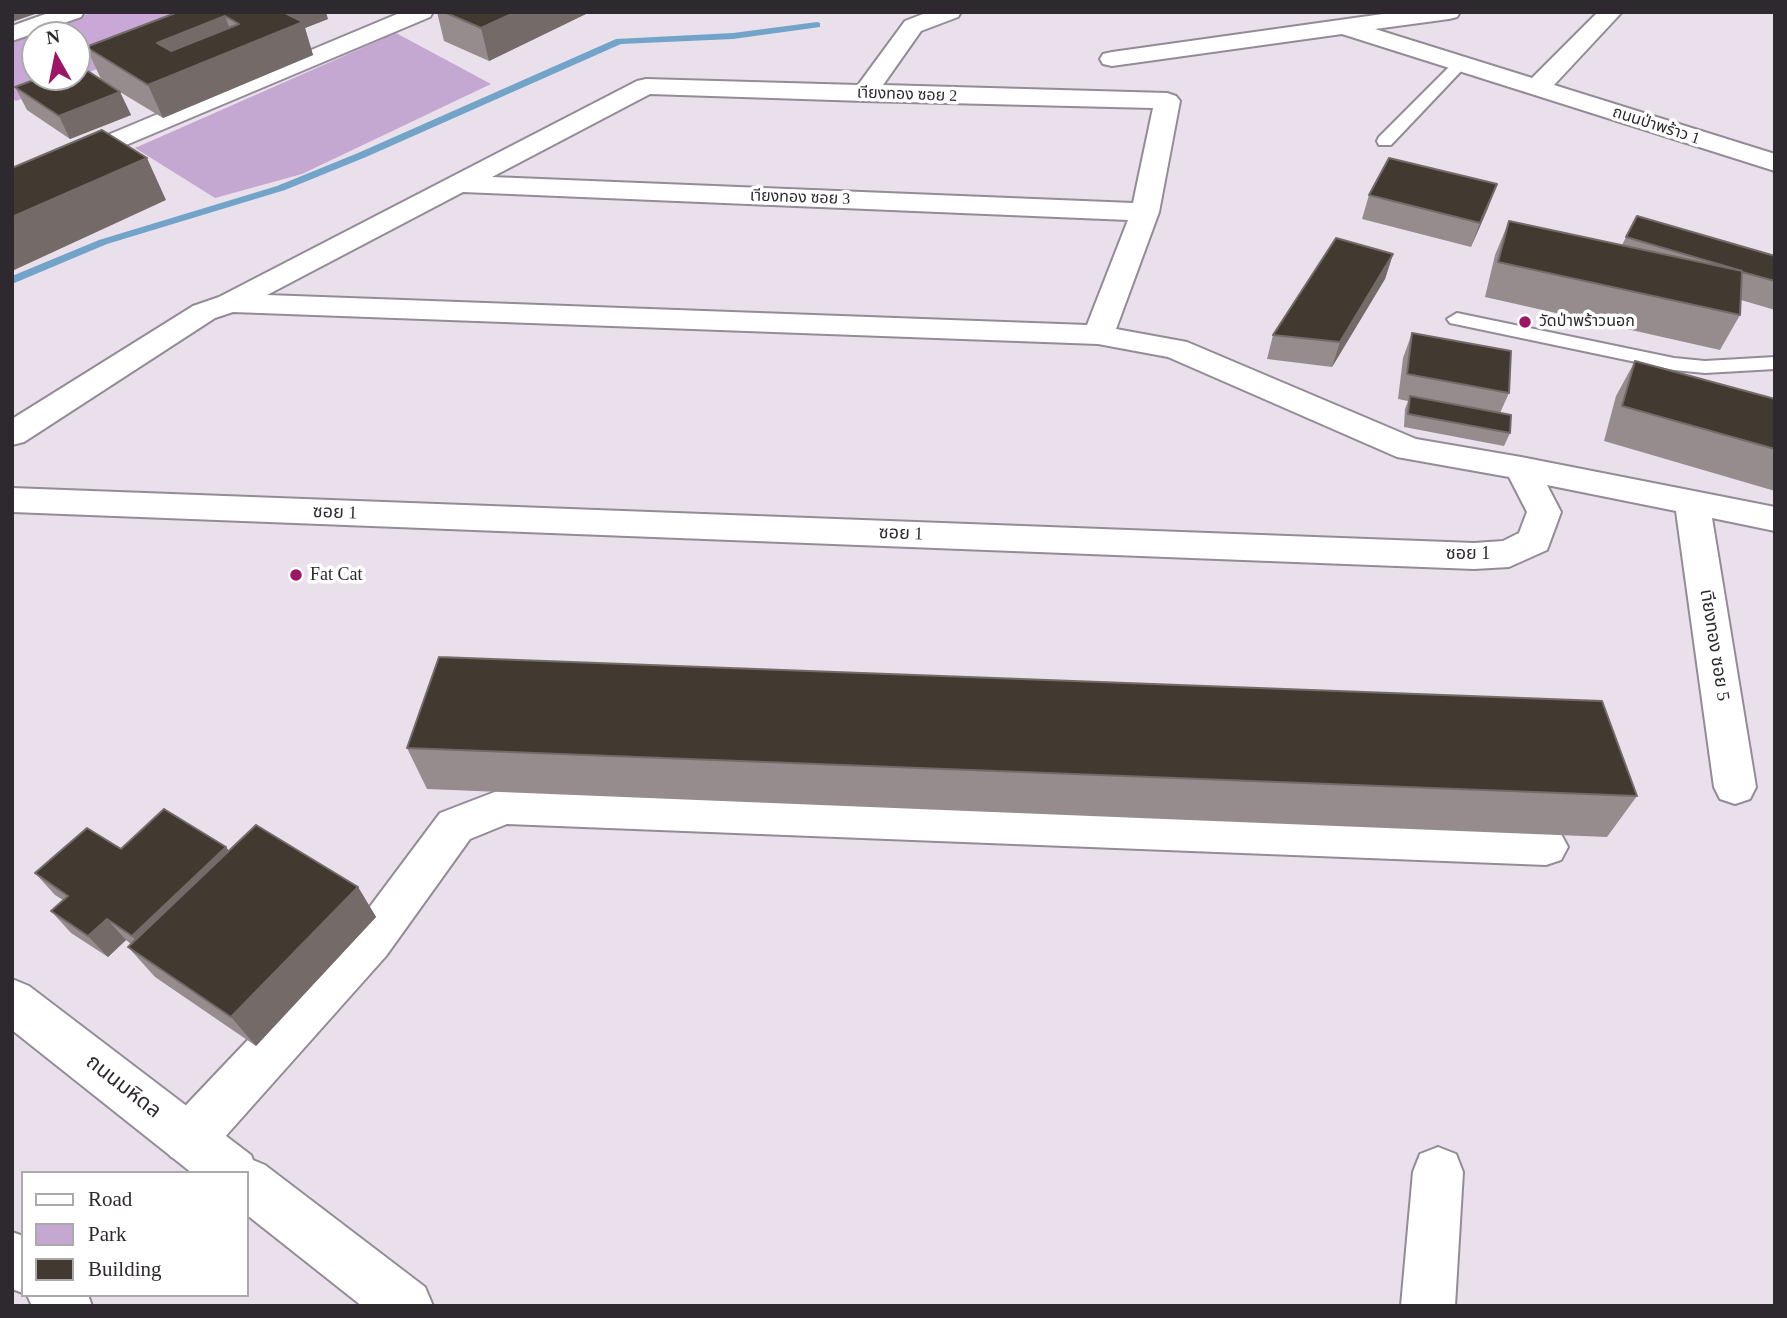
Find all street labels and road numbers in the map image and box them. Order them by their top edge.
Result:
street label: เาียงทอง ซอย 2 [856,84,958,106]
street label: ถนนป่าพร้าว 1 [1610,103,1702,149]
street label: เาียงทอง ซอย 3 [749,187,851,209]
street label: ซอย 1 [312,501,358,525]
street label: ซอย 1 [878,522,924,546]
street label: ซอย 1 [1446,543,1490,565]
street label: เาียงทอง ซอย 5 [1694,588,1734,702]
street label: ถนนมหิดล [80,1050,166,1124]

